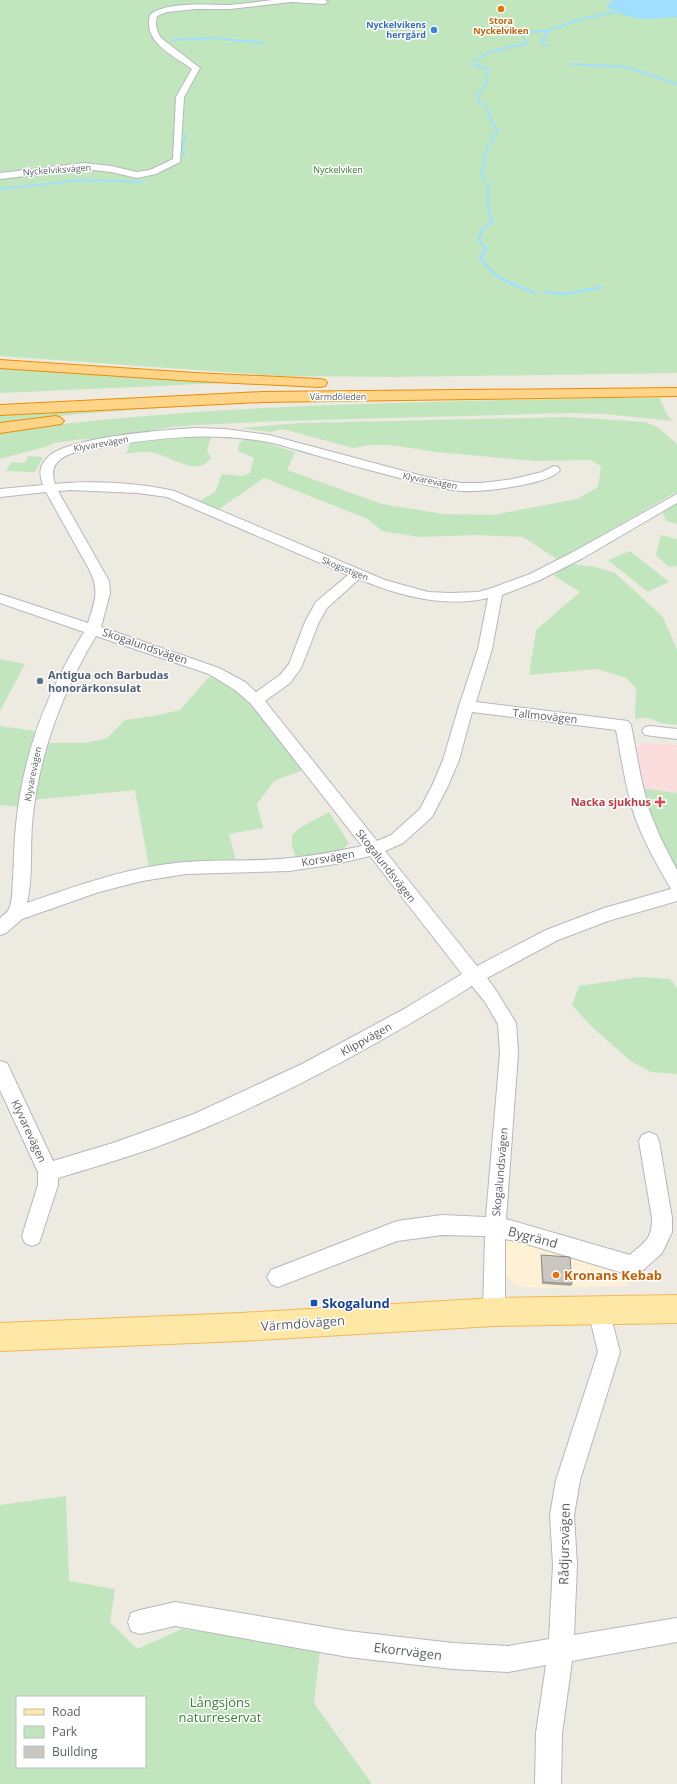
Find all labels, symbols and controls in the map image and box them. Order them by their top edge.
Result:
marker: Stora Nyckelviken [496,4,506,14]
place label: Stora Nyckelviken [473,14,529,37]
place label: Nyckelvikens herrgård [366,18,427,41]
marker: Nyckelvikens herrgård [429,25,439,35]
street label: Nyckelviksvägen [22,161,92,178]
park label: Nyckelviken [313,163,363,176]
street label: Värmdöleden [310,390,366,403]
street label: Klyvarevägen [72,432,129,455]
street label: Klyvarevägen [402,469,459,492]
street label: Skogsstigen [320,553,371,584]
street label: Skogalundsvägen [101,624,190,667]
place label: Antigua och Barbudas honorärkonsulat [48,667,169,695]
marker: Antigua och Barbudas honorärkonsulat [35,676,45,686]
street label: Tallmovägen [512,705,578,726]
street label: Klyvarevägen [21,745,44,802]
place label: Nacka sjukhus [571,794,652,809]
marker: Nacka sjukhus [654,796,666,808]
street label: Skogalundsvägen [353,826,420,905]
street label: Korsvägen [300,845,356,870]
street label: Klippvägen [338,1018,394,1059]
street label: Klyvarevägen [8,1097,51,1165]
street label: Skogalundsvägen [488,1127,511,1217]
street label: Bygränd [506,1222,560,1252]
place label: Kronans Kebab [564,1266,662,1284]
marker: Kronans Kebab [551,1270,561,1280]
place label: Skogalund [322,1294,390,1312]
marker: Skogalund [309,1298,319,1308]
street label: Värmdövägen [260,1311,346,1335]
street label: Rådjursvägen [554,1503,574,1585]
street label: Ekorrvägen [373,1638,443,1664]
park label: Långsjöns naturreservat [179,1693,262,1726]
legend [16,1696,146,1768]
text: Road [52,1703,81,1720]
text: Park [52,1723,78,1740]
text: Building [52,1743,98,1760]

